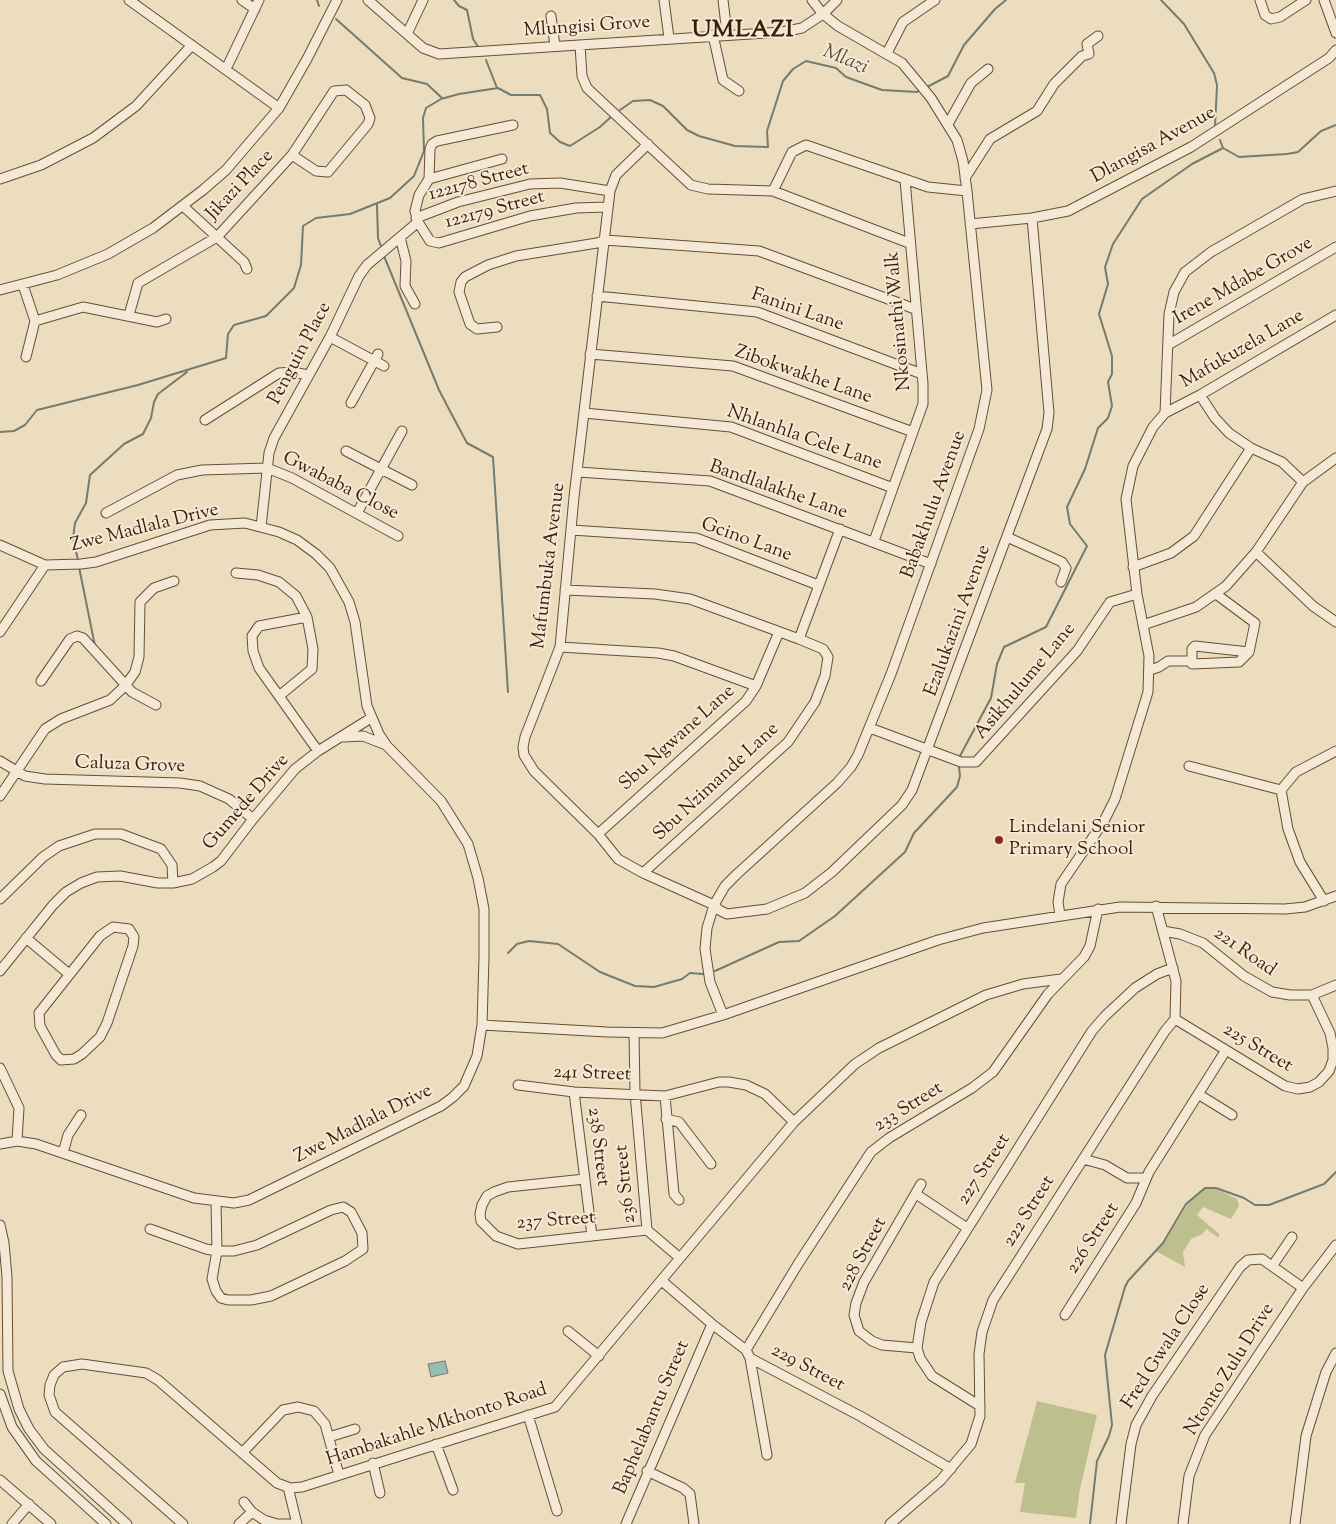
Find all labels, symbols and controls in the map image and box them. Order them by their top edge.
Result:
street label: Mlungisi Grove [523,12,651,44]
district label: UMLAZI [691,18,795,46]
water label: Mlazi [819,41,871,81]
street label: Dlangisa Avenue [1088,102,1220,190]
street label: Jikazi Place [202,146,280,226]
street label: 122178 Street [426,159,532,207]
street label: 122179 Street [443,187,547,235]
street label: Irene Mdabe Grove [1170,233,1318,331]
street label: Nkosinathi Walk [883,250,917,392]
street label: Fanini Lane [748,285,846,337]
street label: Penguin Place [264,299,338,409]
street label: Mafukuzela Lane [1177,305,1309,395]
street label: Zibokwakhe Lane [731,342,875,410]
street label: Nhlanhla Cele Lane [723,402,885,476]
street label: Babakhulu Avenue [898,428,972,582]
street label: Gwababa Close [278,448,402,526]
street label: Bandlalakhe Lane [706,457,850,525]
street label: Mafumbuka Avenue [528,482,572,650]
street label: Zwe Madlala Drive [69,500,221,558]
street label: Gcino Lane [697,514,795,568]
street label: Ezalukazini Avenue [921,542,997,700]
street label: Asikhulume Lane [971,619,1081,745]
street label: Sbu Ngwane Lane [615,681,741,797]
street label: Sbu Nzimande Lane [649,719,785,847]
street label: Gumede Drive [199,750,295,856]
street label: Caluza Grove [74,753,186,779]
place label: Lindelani Senior Primary School [1009,818,1145,862]
marker: Lindelani Senior Primary School [993,834,1005,846]
street label: 221 Road [1208,923,1280,983]
street label: 225 Street [1218,1019,1296,1079]
street label: 241 Street [553,1062,631,1088]
street label: 233 Street [870,1078,948,1138]
street label: Zwe Madlala Drive [291,1080,437,1170]
street label: 238 Street [581,1106,613,1188]
street label: 227 Street [954,1130,1016,1210]
street label: 236 Street [612,1144,642,1224]
street label: 222 Street [999,1172,1061,1252]
street label: 226 Street [1063,1199,1125,1279]
street label: 237 Street [516,1208,596,1236]
street label: 228 Street [835,1214,893,1296]
street label: Fred Gwala Close [1118,1280,1216,1414]
street label: Ntonto Zulu Drive [1181,1300,1281,1440]
street label: Baphelabantu Street [610,1337,696,1499]
street label: 229 Street [766,1340,848,1398]
street label: Hambakahle Mkhonto Road [324,1379,550,1473]

